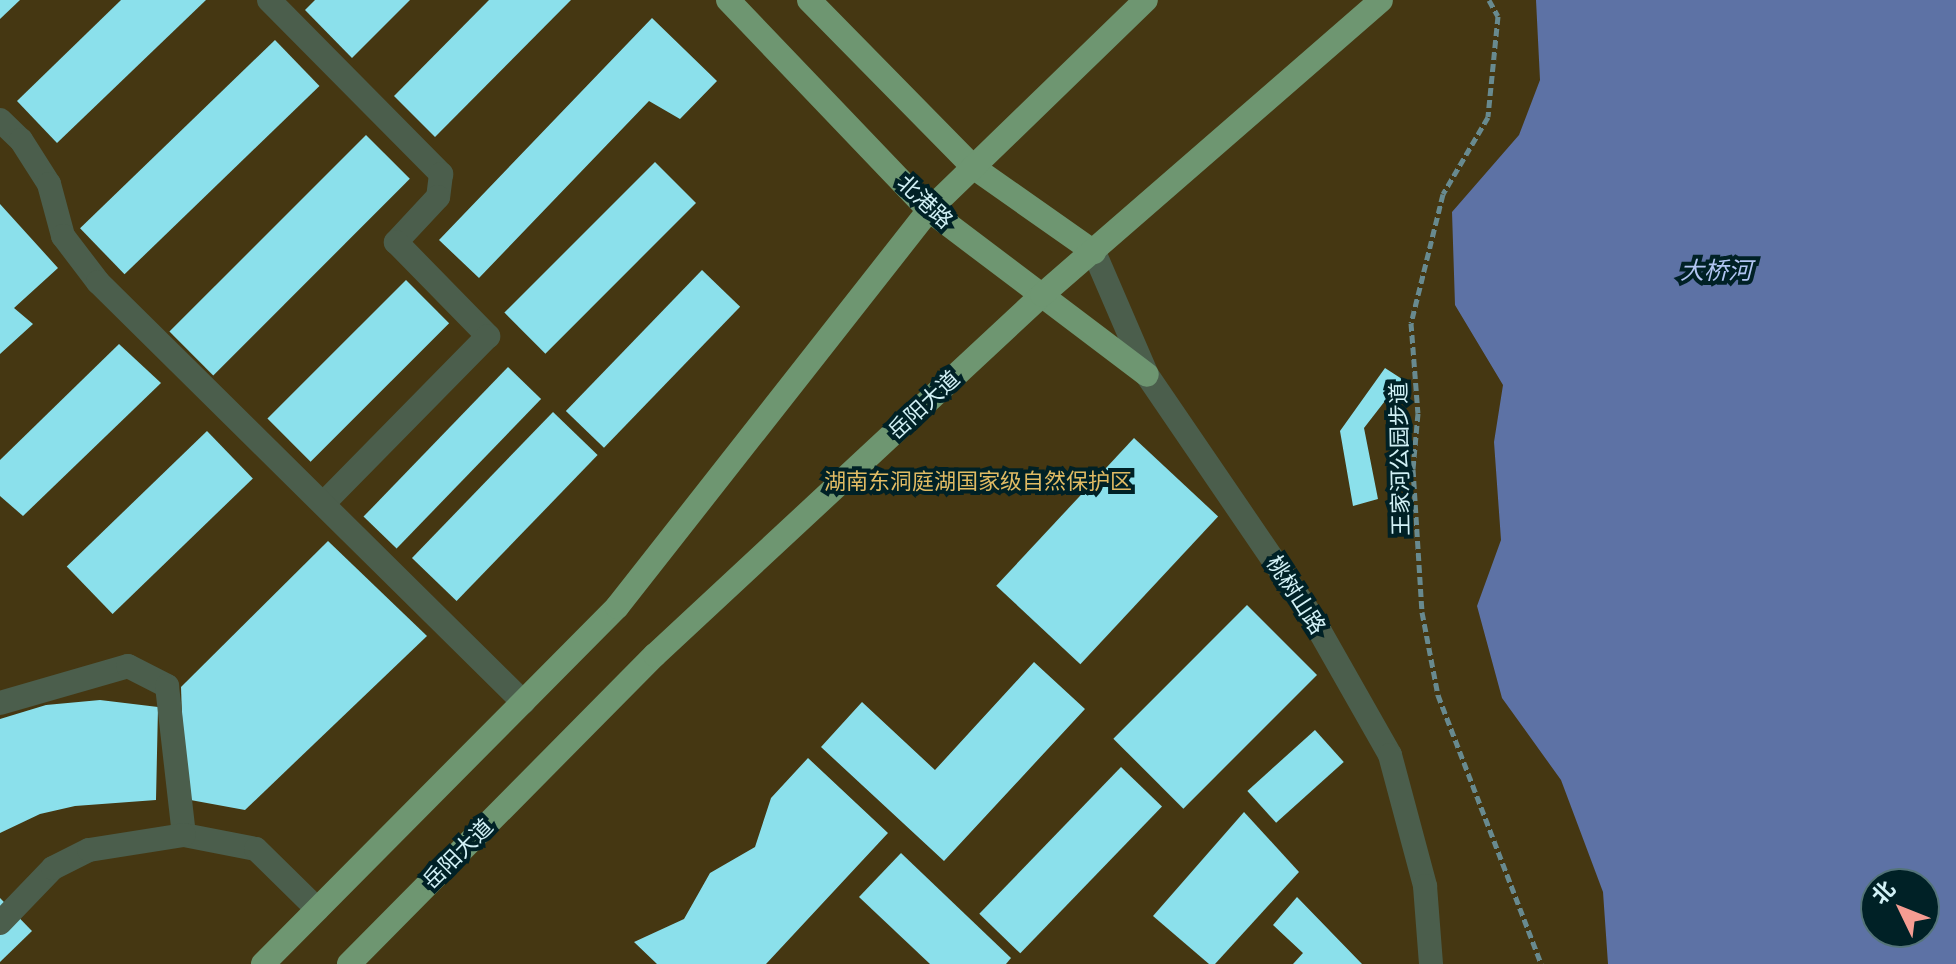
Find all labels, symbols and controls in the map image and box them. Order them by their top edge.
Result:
street label: 北港路 [892,170,958,234]
water label: 大桥河 [1680,258,1752,286]
street label: 岳阳大道 [883,365,965,445]
street label: 王家河公园步道 [1385,382,1415,536]
park label: 湖南东洞庭湖国家级自然保护区 [824,469,1132,495]
street label: 桃树山路 [1261,551,1331,639]
street label: 岳阳大道 [418,814,498,894]
north arrow [1860,868,1940,948]
text: 北 [1867,876,1900,909]

